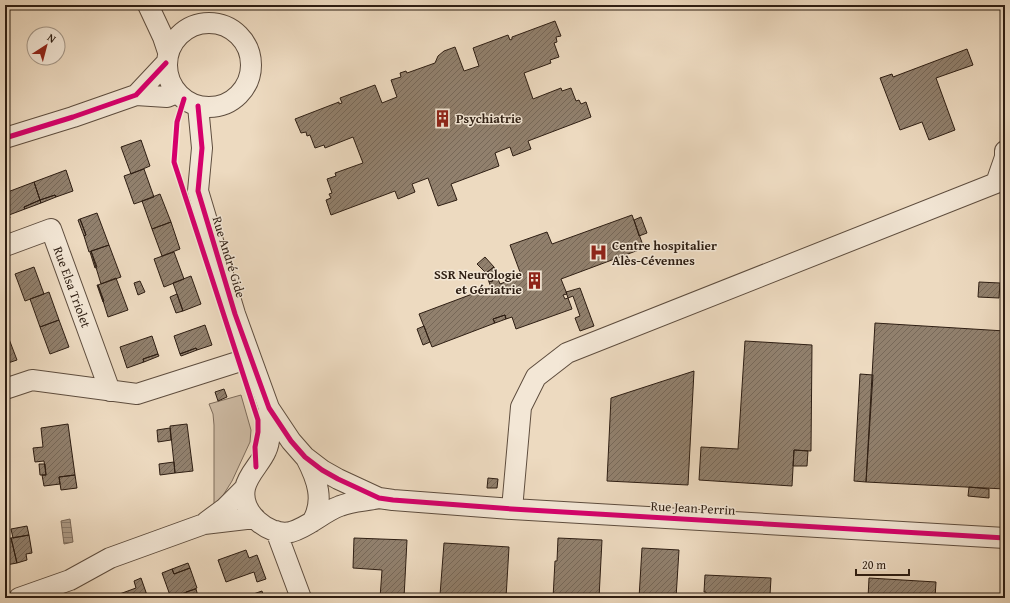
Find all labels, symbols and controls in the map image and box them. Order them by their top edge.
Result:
north arrow [26,26,66,66]
text: N [44,29,60,47]
building icon: Psychiatrie [433,108,453,128]
place label: Psychiatrie [456,109,521,128]
street label: Rue André Gide [208,214,250,300]
place label: Centre hospitalier Alès-Cévennes [612,236,717,270]
hospital icon: Centre hospitalier Alès-Cévennes [589,242,609,262]
street label: Rue Elsa Triolet [49,244,96,331]
place label: SSR Neurologie et Gériatrie [434,265,522,299]
building icon: SSR Neurologie et Gériatrie [525,271,545,291]
street label: Rue Jean Perrin [650,496,736,520]
scale bar [856,551,909,577]
text: 20 m [862,556,886,573]

